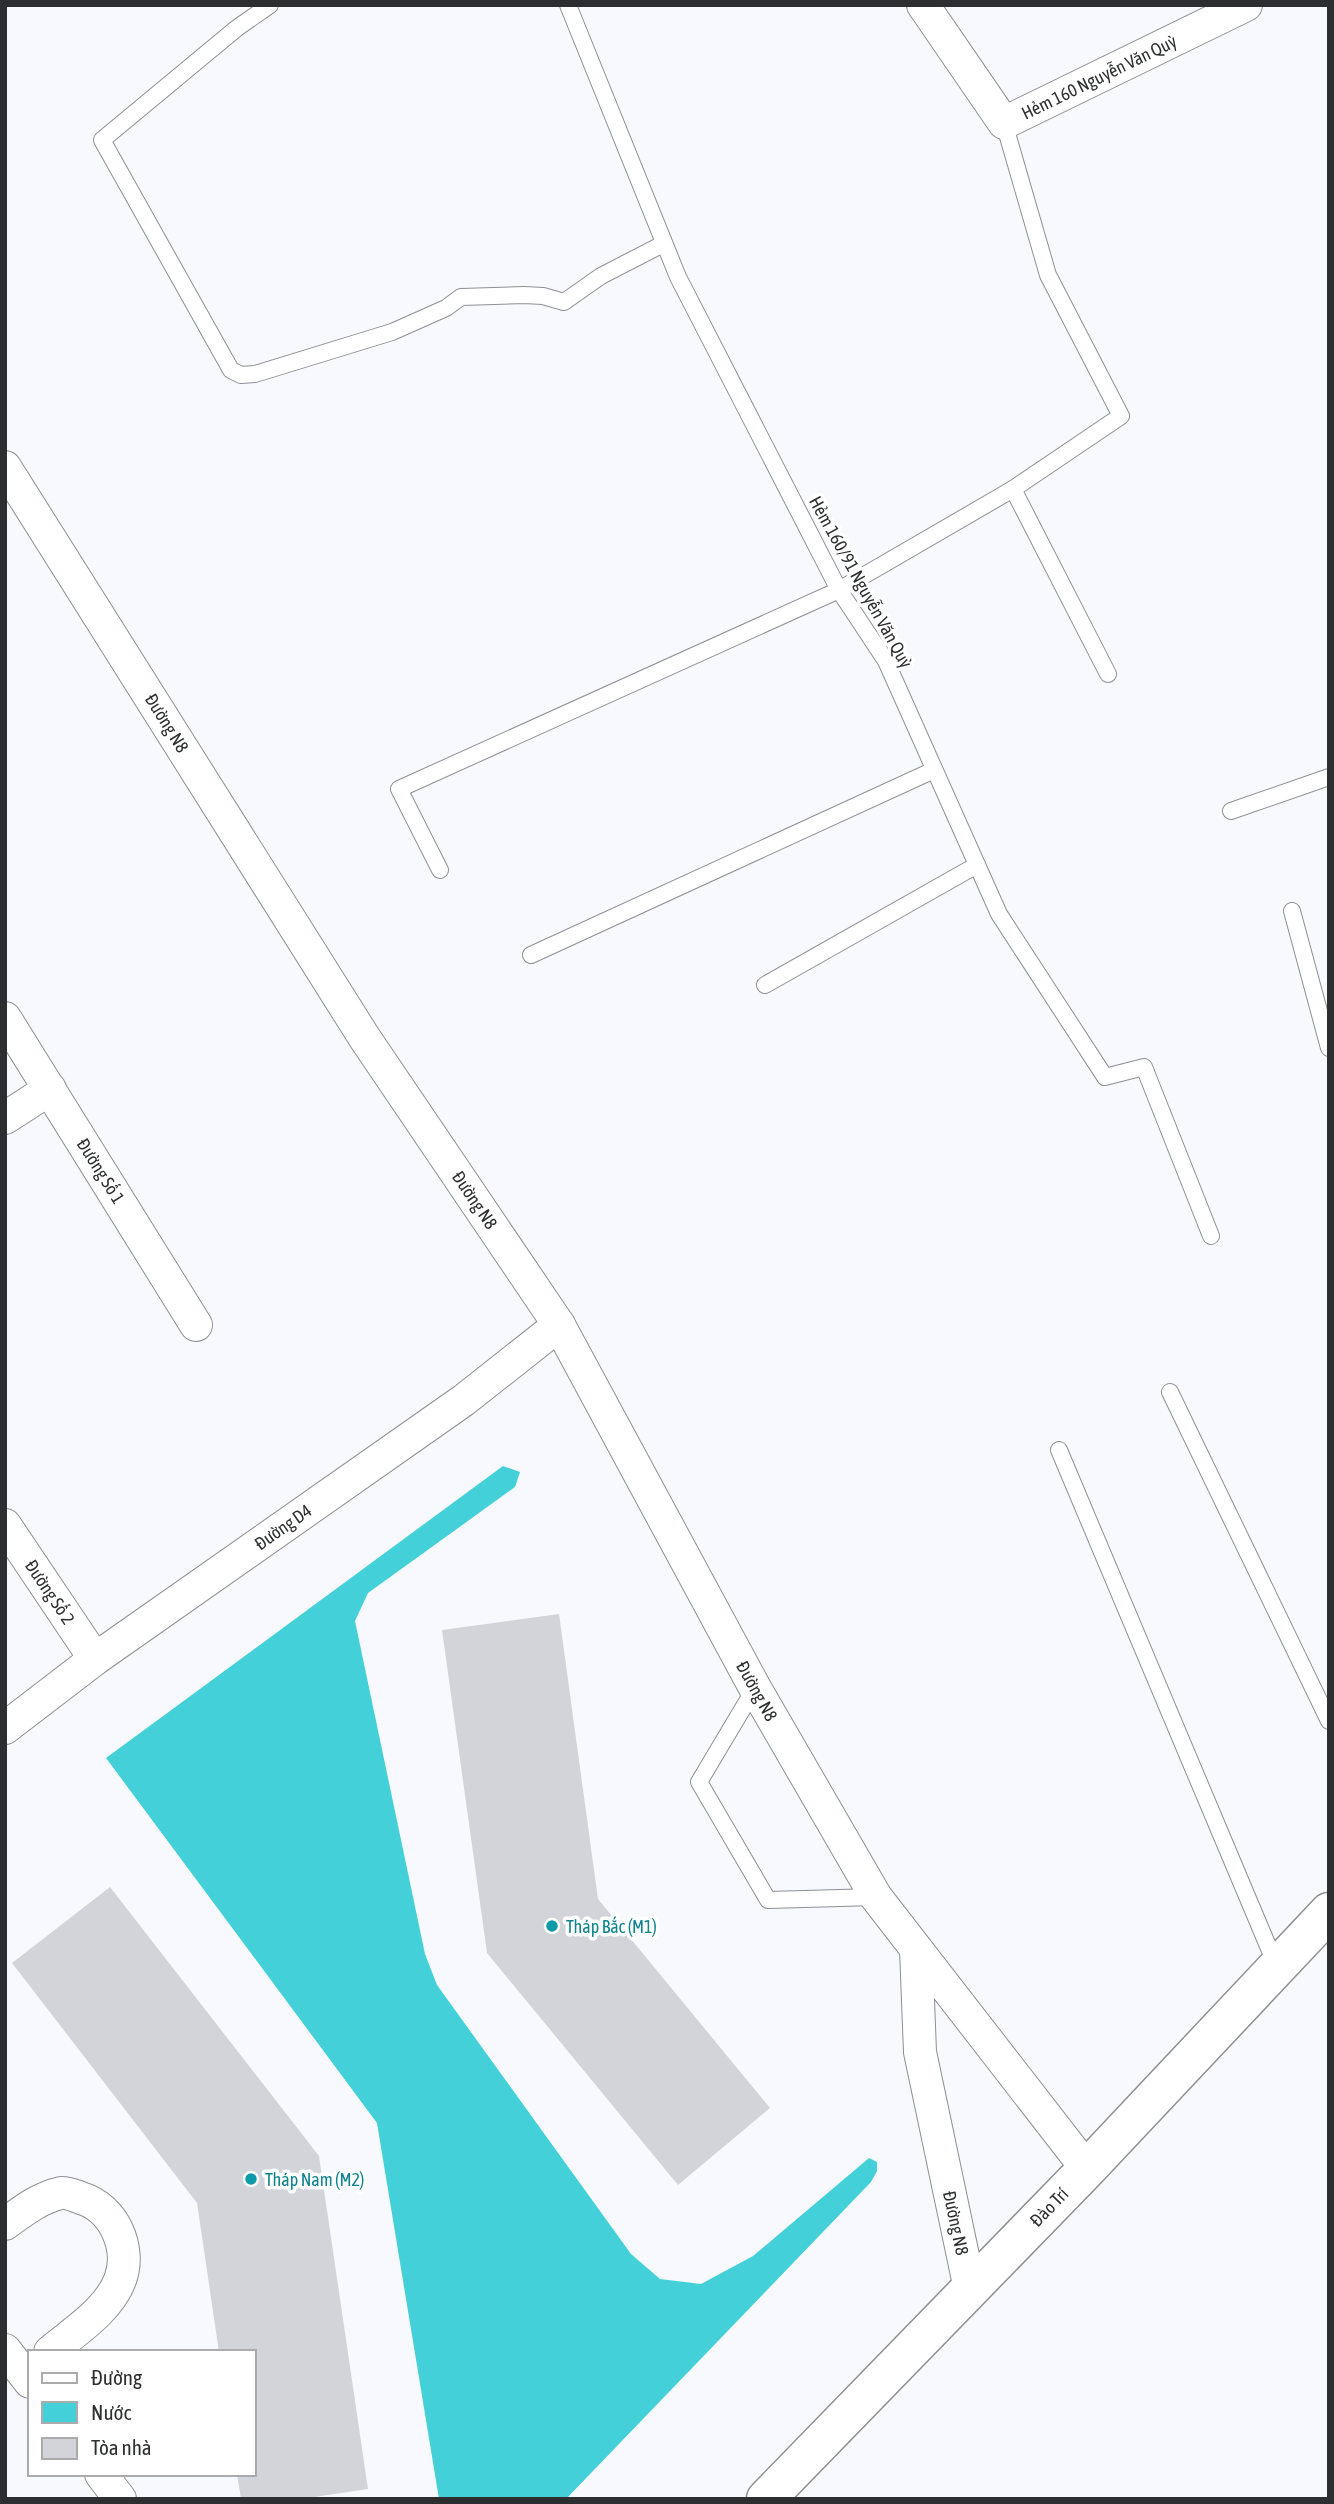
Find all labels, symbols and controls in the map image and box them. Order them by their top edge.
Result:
street label: Hẻm 160 Nguyễn Văn Quỳ [1018,30,1180,124]
street label: Hẻm 160/91 Nguyễn Văn Quỳ [805,492,917,672]
street label: Đường N8 [141,690,193,756]
street label: Đường Số 1 [73,1134,130,1208]
street label: Đường N8 [448,1167,502,1233]
street label: Đường D4 [250,1500,316,1554]
street label: Đường Số 2 [21,1555,80,1628]
street label: Đường N8 [732,1657,782,1725]
place label: Tháp Bắc (M1) [566,1916,657,1937]
marker: Tháp Bắc (M1) [544,1918,560,1934]
place label: Tháp Nam (M2) [265,2169,364,2190]
marker: Tháp Nam (M2) [243,2171,259,2187]
street label: Đào Trí [1026,2183,1072,2231]
street label: Đường N8 [939,2189,973,2257]
legend [28,2350,256,2476]
text: Đường [91,2365,142,2389]
text: Nước [91,2400,131,2424]
text: Tòa nhà [91,2435,152,2459]

